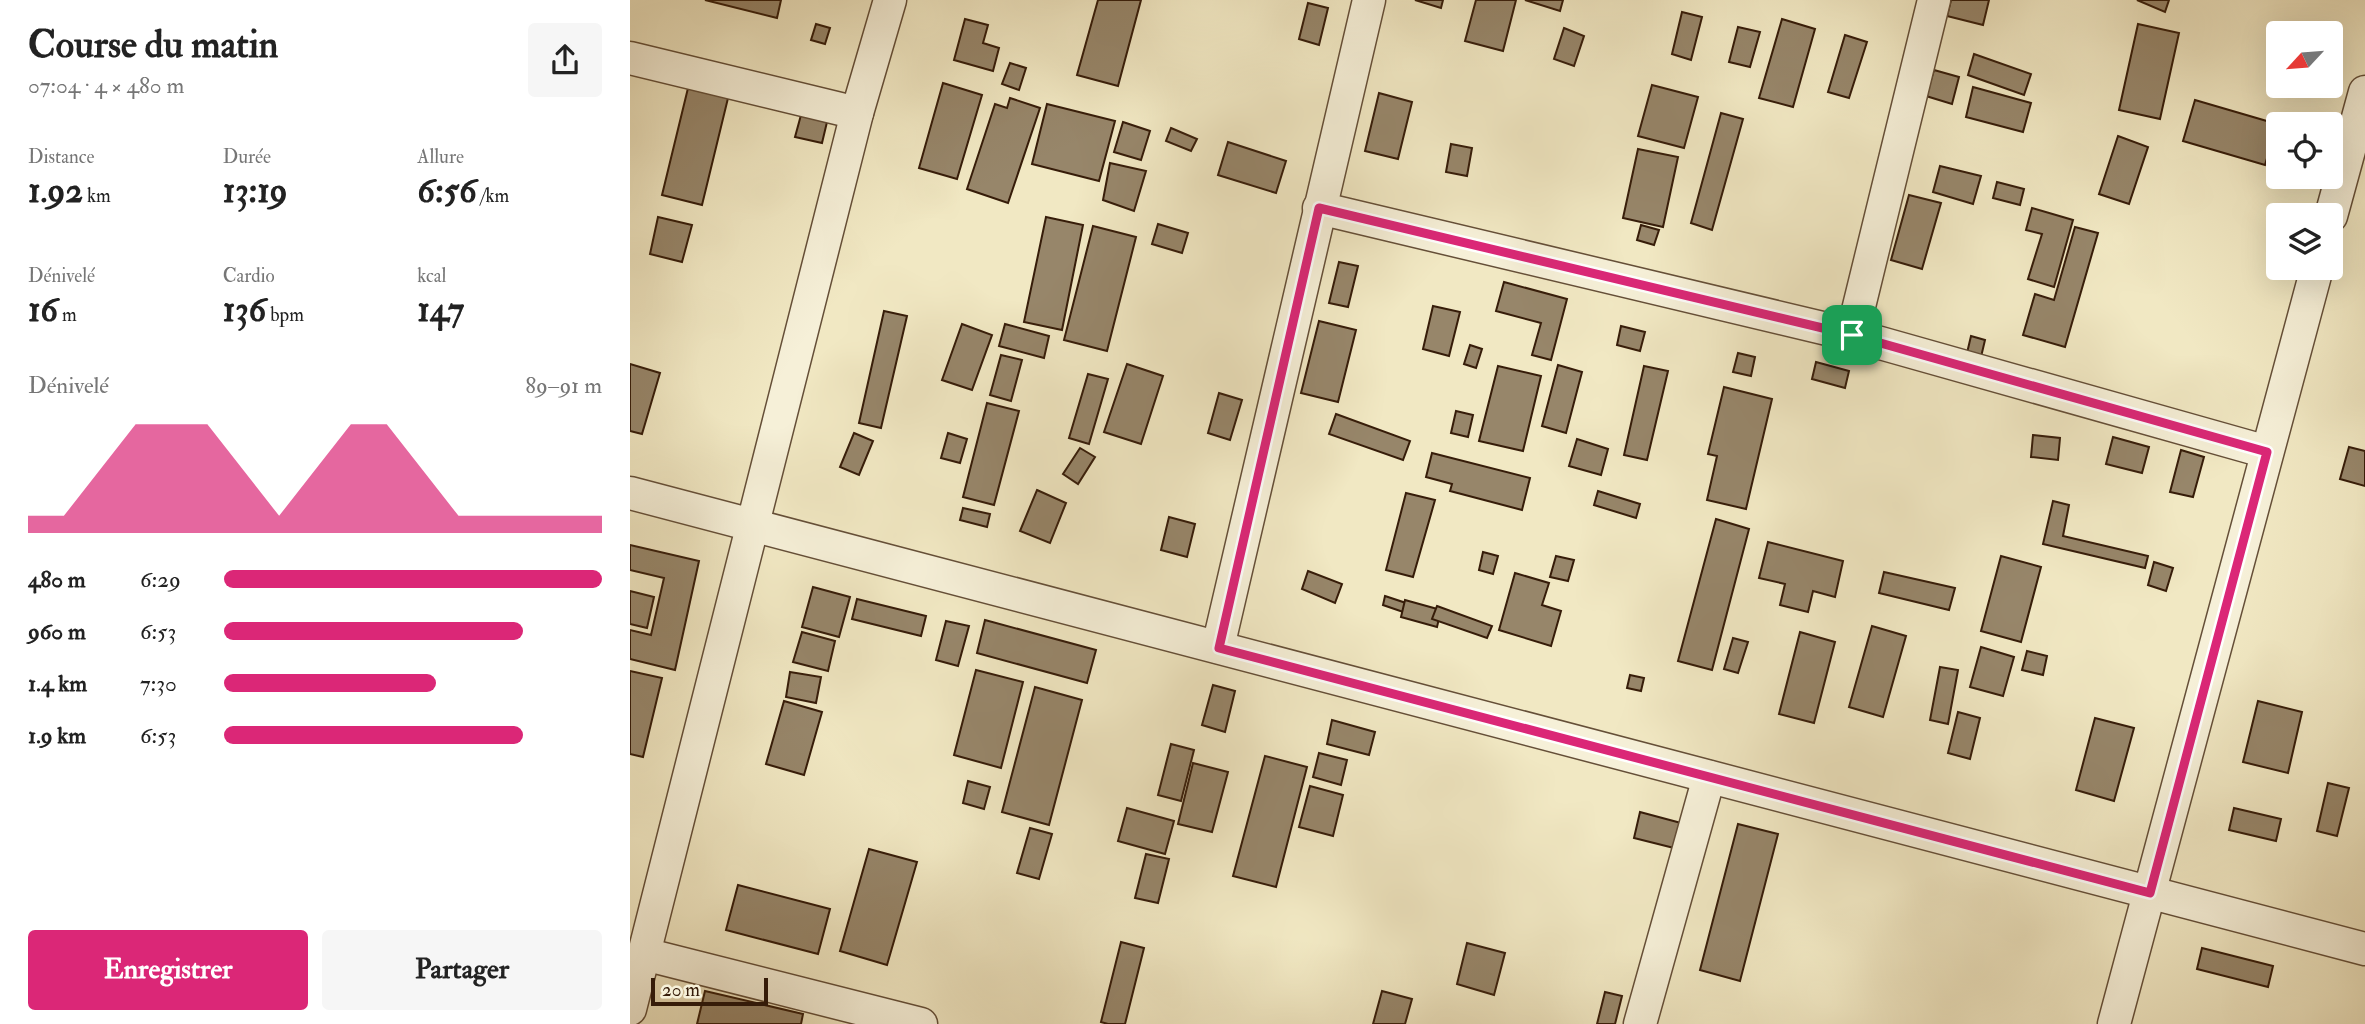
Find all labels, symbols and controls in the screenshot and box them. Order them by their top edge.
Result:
text: Course du matin [28,21,278,69]
north arrow [2266,21,2343,98]
map controls [2266,21,2343,280]
button: share [528,23,602,97]
text: 07:04 · 4 × 480 m [28,71,184,100]
button: locate [2266,112,2343,189]
text: Distance [28,145,94,169]
text: Durée [223,145,271,169]
text: Allure [417,145,464,169]
text: 1.92 [28,169,83,213]
text: 13:19 [223,169,288,213]
text: 6:56 [417,169,477,213]
text: km [83,184,111,208]
text: /km [477,184,509,208]
button: layers [2266,203,2343,280]
text: Dénivelé [28,264,95,288]
text: Cardio [223,264,275,288]
text: kcal [417,264,446,288]
text: 16 [28,288,58,332]
text: 136 [223,288,266,332]
text: 147 [417,288,464,332]
text: m [58,303,77,327]
text: bpm [266,303,304,327]
pin [1822,305,1882,365]
icon: arrive [1833,316,1871,354]
text: Dénivelé [28,371,109,400]
text: 89–91 m [525,371,602,400]
text: 480 m [28,565,86,594]
text: 6:29 [140,565,181,594]
text: 960 m [28,617,86,646]
text: 6:53 [140,617,176,646]
text: 1.4 km [28,669,87,698]
text: 7:30 [140,669,177,698]
text: 1.9 km [28,721,86,750]
text: 6:53 [140,721,176,750]
button: Enregistrer [28,930,308,1010]
button: Partager [322,930,602,1010]
scale bar [651,975,768,1007]
text: 20 m [662,978,700,1002]

